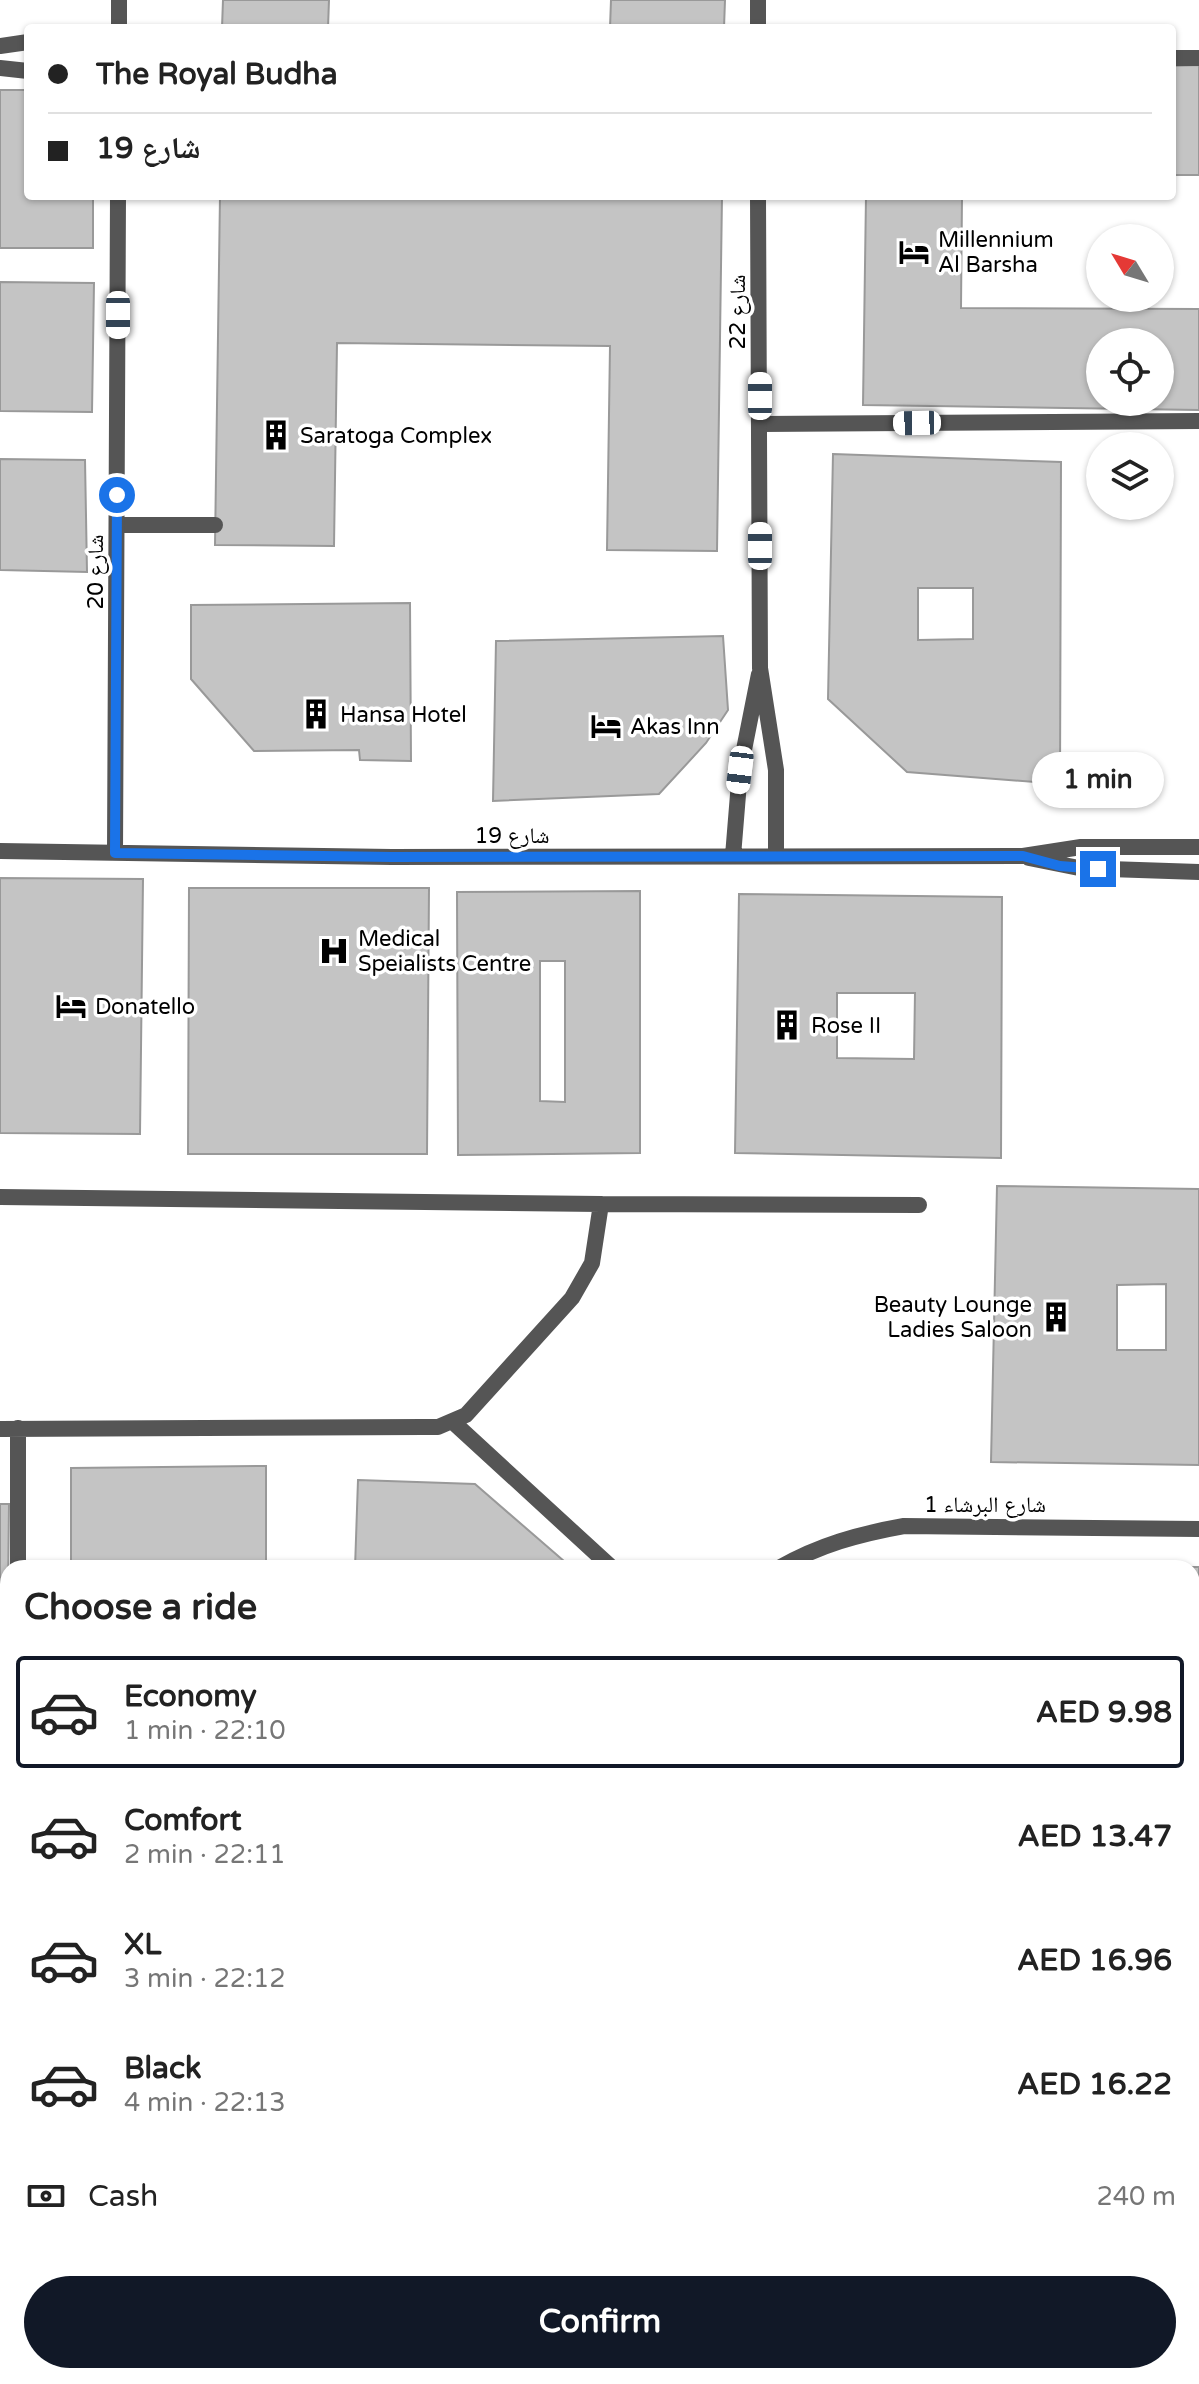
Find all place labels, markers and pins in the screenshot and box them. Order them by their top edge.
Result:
place label: Millennium Al Barsha [938,227,1054,278]
hotel icon: Millennium Al Barsha [897,235,931,269]
building icon: Saratoga Complex [259,418,293,452]
place label: Saratoga Complex [300,423,492,449]
building icon: Hansa Hotel [299,697,333,731]
place label: Hansa Hotel [340,702,467,728]
hotel icon: Akas Inn [589,709,623,743]
place label: Akas Inn [630,714,720,740]
place label: Medical Speialists Centre [358,926,531,977]
hospital icon: Medical Speialists Centre [317,934,351,968]
hotel icon: Donatello [54,989,88,1023]
place label: Donatello [95,994,195,1020]
building icon: Rose II [770,1008,804,1042]
place label: Rose II [811,1013,881,1039]
place label: Beauty Lounge Ladies Saloon [874,1292,1032,1343]
building icon: Beauty Lounge Ladies Saloon [1039,1300,1073,1334]

